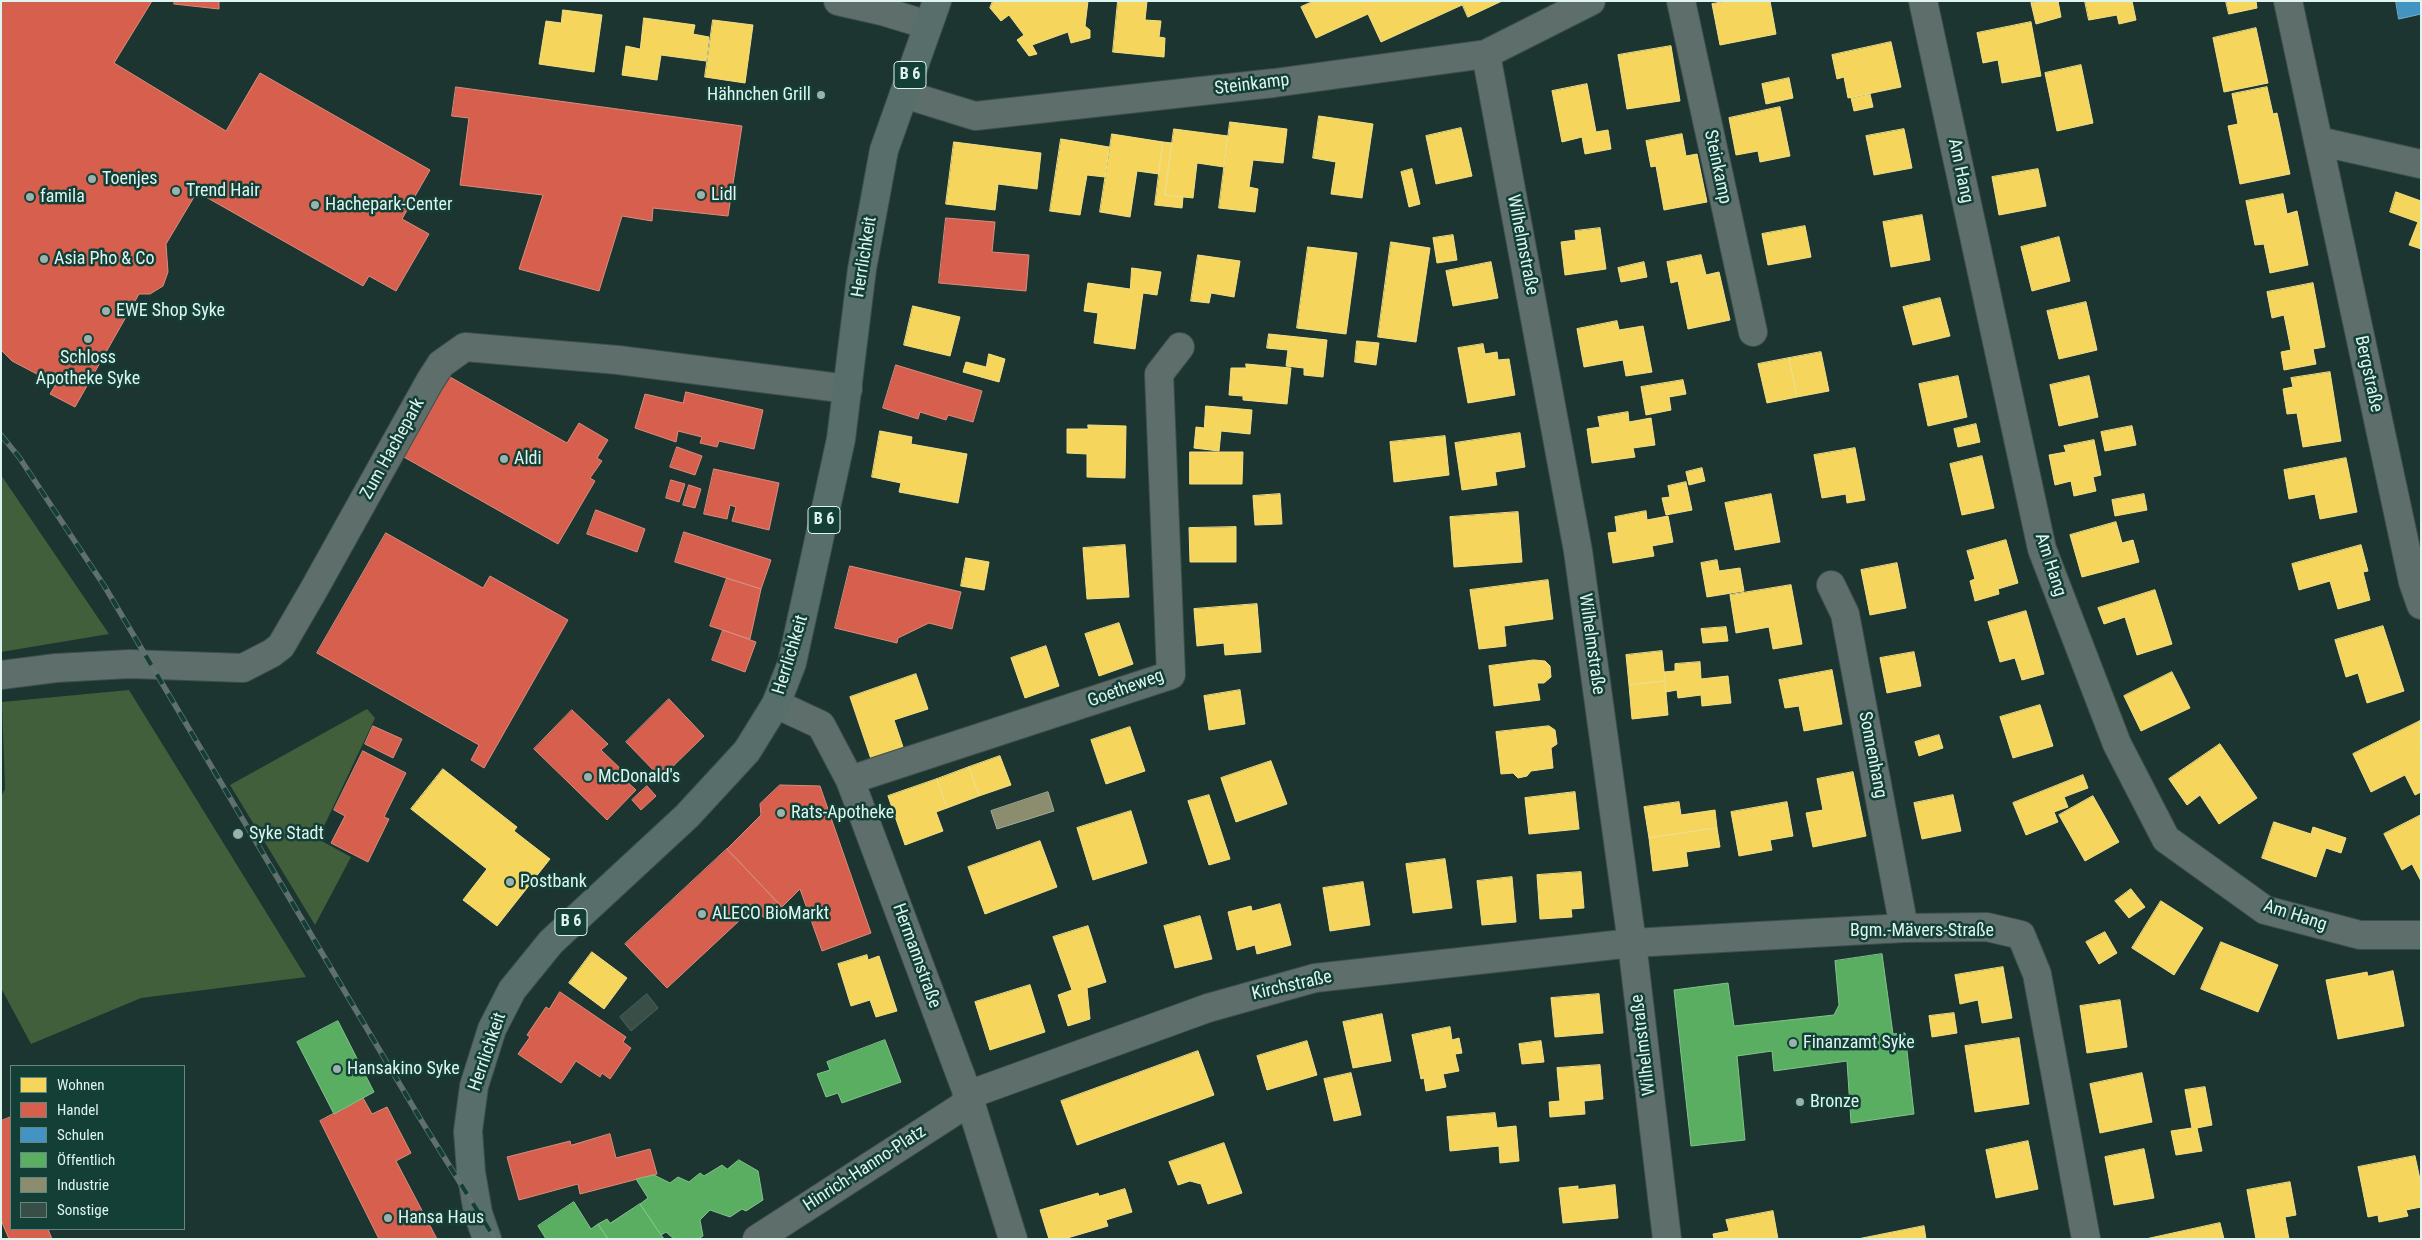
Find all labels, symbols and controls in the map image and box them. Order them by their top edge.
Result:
road number: B 6 [894,62,926,88]
street label: Steinkamp [1213,70,1291,100]
place label: Hähnchen Grill [707,84,811,106]
marker: Hähnchen Grill [815,89,827,101]
street label: Steinkamp [1699,128,1735,206]
street label: Am Hang [1943,137,1977,205]
place label: Toenjes [102,168,157,190]
marker: Toenjes [86,173,98,185]
place label: Trend Hair [186,180,260,202]
place label: Lidl [711,184,737,206]
marker: Trend Hair [170,185,182,197]
place label: famila [40,186,85,208]
marker: Lidl [695,189,707,201]
marker: famila [24,191,36,203]
street label: Wilhelmstraße [1502,193,1542,297]
place label: Hachepark-Center [325,194,452,216]
marker: Hachepark-Center [309,199,321,211]
street label: Herrlichkeit [848,215,882,299]
place label: Asia Pho & Co [54,248,154,270]
marker: Asia Pho & Co [38,253,50,265]
place label: EWE Shop Syke [116,300,225,322]
marker: EWE Shop Syke [100,305,112,317]
marker: Schloss Apotheke Syke [82,333,94,345]
street label: Bergstraße [2349,334,2387,414]
place label: Schloss Apotheke Syke [36,347,140,389]
street label: Zum Hachepark [356,395,430,503]
place label: Aldi [514,448,542,470]
marker: Aldi [498,453,510,465]
road number: B 6 [808,506,840,534]
street label: Am Hang [2030,531,2070,599]
street label: Wilhelmstraße [1573,592,1609,696]
street label: Herrlichkeit [769,613,813,697]
street label: Goetheweg [1085,665,1167,713]
street label: Sonnenhang [1853,710,1891,800]
place label: McDonald's [598,766,680,788]
marker: McDonald's [582,771,594,783]
place label: Rats-Apotheke [791,802,894,824]
marker: Rats-Apotheke [775,807,787,819]
place label: Syke Stadt [249,823,324,845]
marker: Syke Stadt [231,827,245,841]
place label: Postbank [520,871,587,893]
marker: Postbank [504,876,516,888]
street label: Am Hang [2261,896,2329,936]
street label: Hermannstraße [887,901,945,1011]
place label: ALECO BioMarkt [712,903,829,925]
marker: ALECO BioMarkt [696,908,708,920]
road number: B 6 [555,909,587,936]
street label: Bgm.-Mävers-Straße [1850,920,1994,942]
street label: Kirchstraße [1250,966,1334,1006]
street label: Wilhelmstraße [1627,993,1661,1097]
street label: Herrlichkeit [464,1010,512,1094]
place label: Finanzamt Syke [1803,1032,1915,1054]
marker: Finanzamt Syke [1787,1037,1799,1049]
place label: Hansakino Syke [347,1058,460,1080]
marker: Hansakino Syke [331,1063,343,1075]
legend [10,1065,185,1230]
text: Wohnen [57,1076,105,1094]
place label: Bronze [1810,1091,1859,1113]
marker: Bronze [1794,1096,1806,1108]
text: Handel [57,1101,99,1119]
street label: Hinrich-Hanno-Platz [800,1121,930,1217]
text: Schulen [57,1126,104,1144]
text: Öffentlich [57,1151,115,1169]
text: Industrie [57,1176,109,1194]
text: Sonstige [57,1201,109,1219]
place label: Hansa Haus [398,1207,484,1229]
marker: Hansa Haus [382,1212,394,1224]

